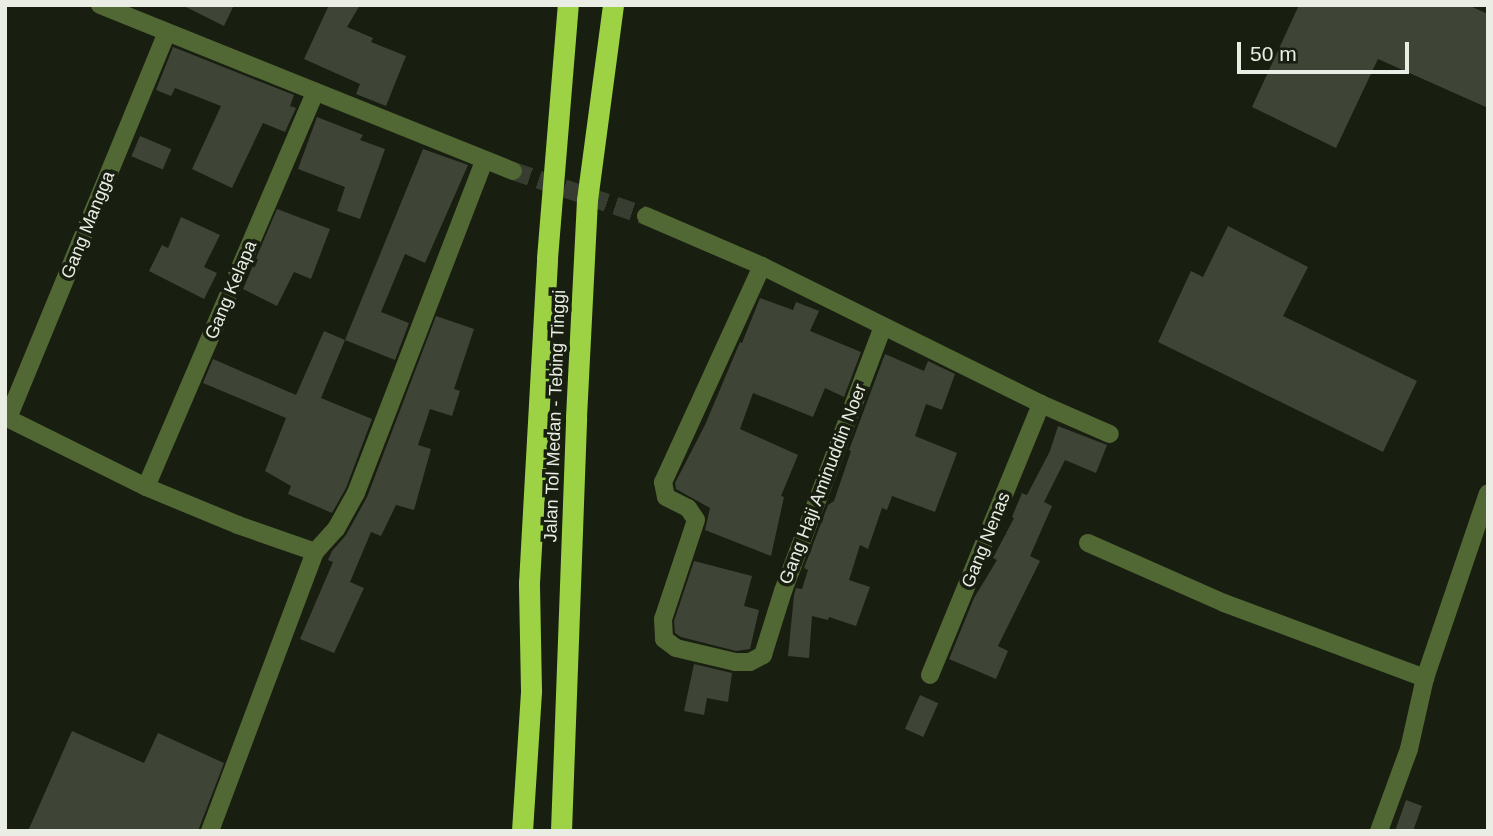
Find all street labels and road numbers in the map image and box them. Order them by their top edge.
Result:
street label: Gang Mangga [57,168,119,282]
street label: Gang Kelapa [201,237,261,343]
street label: Jalan Tol Medan - Tebing Tinggi [540,289,570,543]
street label: Gang Haji Aminuddin Noer [775,380,871,588]
street label: Gang Nenas [957,489,1015,591]

